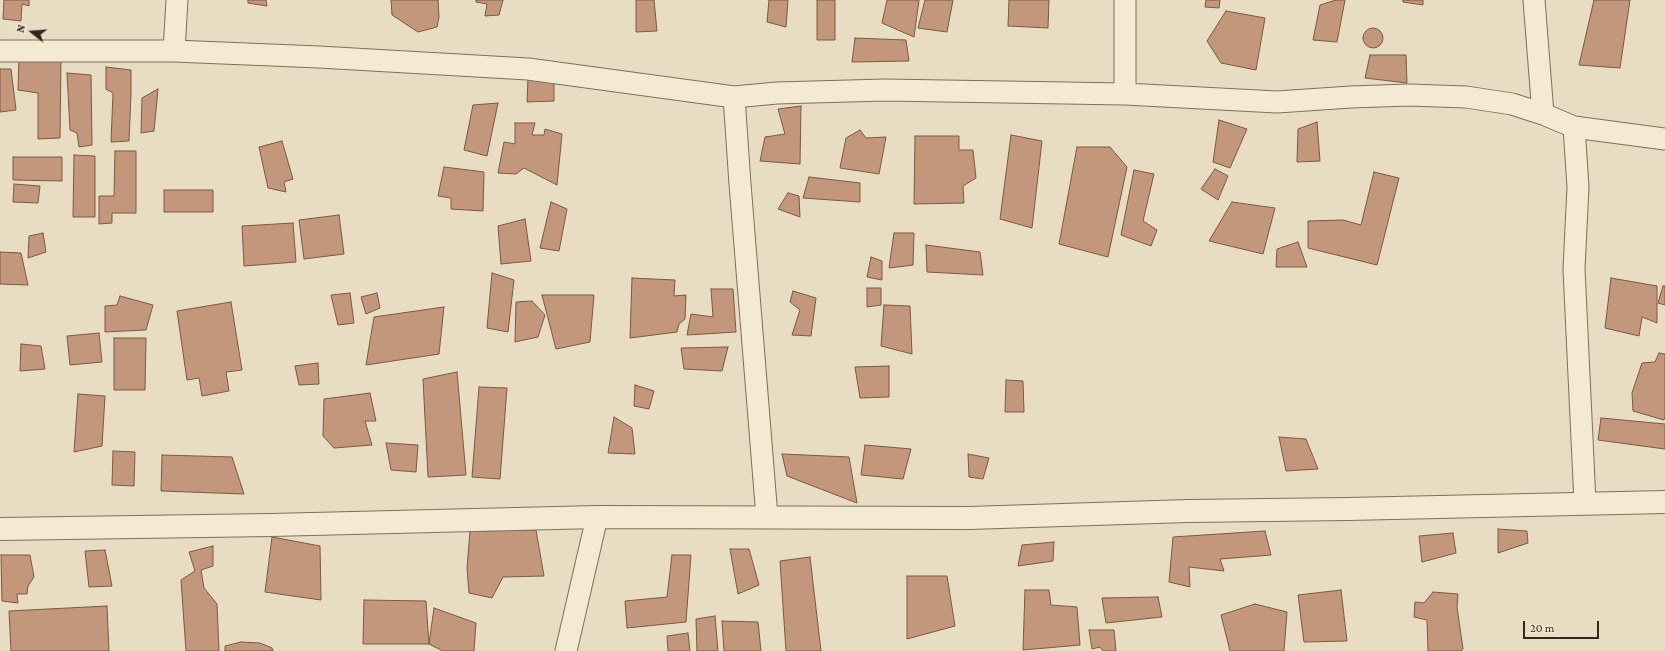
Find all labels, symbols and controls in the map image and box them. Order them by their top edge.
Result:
north arrow [12,12,52,52]
text: N [14,23,27,34]
scale bar [1525,613,1601,639]
text: 20 m [1530,621,1554,635]

